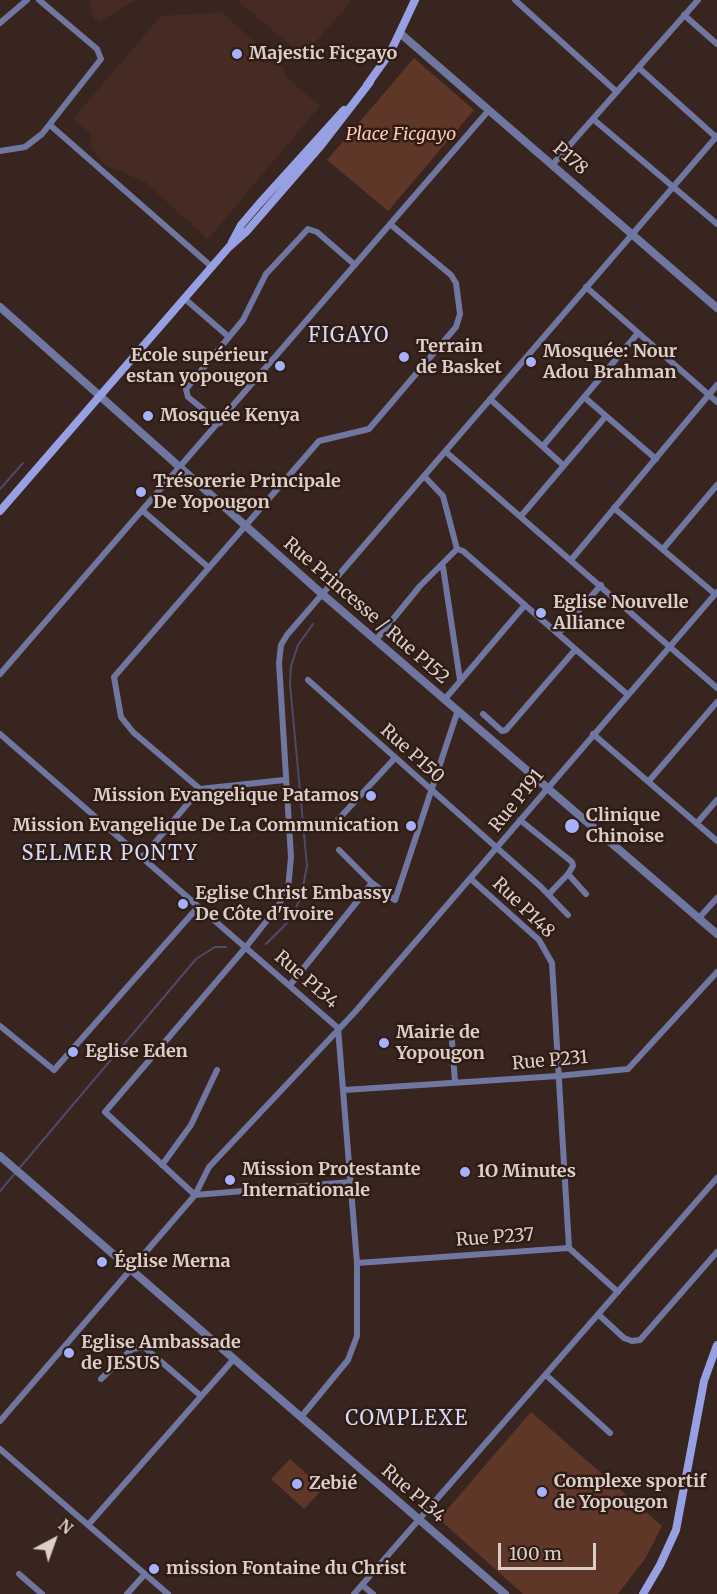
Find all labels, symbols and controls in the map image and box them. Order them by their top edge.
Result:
place label: Majestic Ficgayo [249,43,397,65]
marker: Majestic Ficgayo [230,47,244,61]
park label: Place Ficgayo [346,124,456,146]
street label: P178 [548,138,592,180]
district label: FIGAYO [308,324,390,348]
place label: Terrain de Basket [416,336,502,378]
place label: Mosquée: Nour Adou Brahman [543,341,677,384]
place label: Ecole supérieur estan yopougon [126,345,268,388]
marker: Terrain de Basket [397,350,411,364]
marker: Mosquée: Nour Adou Brahman [524,355,538,369]
marker: Ecole supérieur estan yopougon [273,359,287,373]
place label: Mosquée Kenya [160,405,300,427]
marker: Mosquée Kenya [141,409,155,423]
place label: Trésorerie Principale De Yopougon [153,471,341,514]
marker: Trésorerie Principale De Yopougon [134,485,148,499]
street label: Rue Princesse / Rue P152 [279,533,453,689]
place label: Eglise Nouvelle Alliance [553,592,688,634]
marker: Eglise Nouvelle Alliance [534,606,548,620]
street label: Rue P150 [376,720,448,788]
street label: Rue P191 [485,765,549,837]
place label: Mission Evangelique Patamos [93,785,359,807]
marker: Mission Evangelique Patamos [364,789,378,803]
place label: Clinique Chinoise [586,805,664,848]
place label: Mission Evangelique De La Communication [13,815,399,837]
marker: Clinique Chinoise [563,817,581,835]
marker: Mission Evangelique De La Communication [404,819,418,833]
district label: SELMER PONTY [22,842,198,866]
street label: Rue P148 [488,873,558,943]
place label: Eglise Christ Embassy De Côte d'Ivoire [195,883,392,926]
marker: Eglise Christ Embassy De Côte d'Ivoire [176,897,190,911]
street label: Rue P134 [270,946,342,1014]
place label: Mairie de Yopougon [396,1022,485,1064]
marker: Mairie de Yopougon [377,1036,391,1050]
place label: Eglise Eden [85,1041,188,1063]
marker: Eglise Eden [66,1045,80,1059]
street label: Rue P231 [511,1047,589,1075]
place label: Mission Protestante Internationale [242,1159,420,1202]
place label: 1O Minutes [477,1161,576,1183]
marker: 1O Minutes [458,1165,472,1179]
marker: Mission Protestante Internationale [223,1173,237,1187]
street label: Rue P237 [455,1224,535,1252]
place label: Église Merna [114,1251,230,1273]
marker: Église Merna [95,1255,109,1269]
place label: Eglise Ambassade de JESUS [81,1332,241,1374]
marker: Eglise Ambassade de JESUS [62,1346,76,1360]
district label: COMPLEXE [345,1407,469,1431]
street label: Rue P134 [377,1460,449,1528]
place label: Complexe sportif de Yopougon [554,1471,706,1514]
place label: Zebié [309,1473,357,1495]
marker: Zebié [290,1477,304,1491]
marker: Complexe sportif de Yopougon [535,1485,549,1499]
north arrow [24,1510,84,1570]
text: N [54,1515,77,1538]
scale bar [501,1531,598,1569]
text: 100 m [509,1542,562,1565]
place label: mission Fontaine du Christ [166,1558,407,1580]
marker: mission Fontaine du Christ [147,1562,161,1576]

